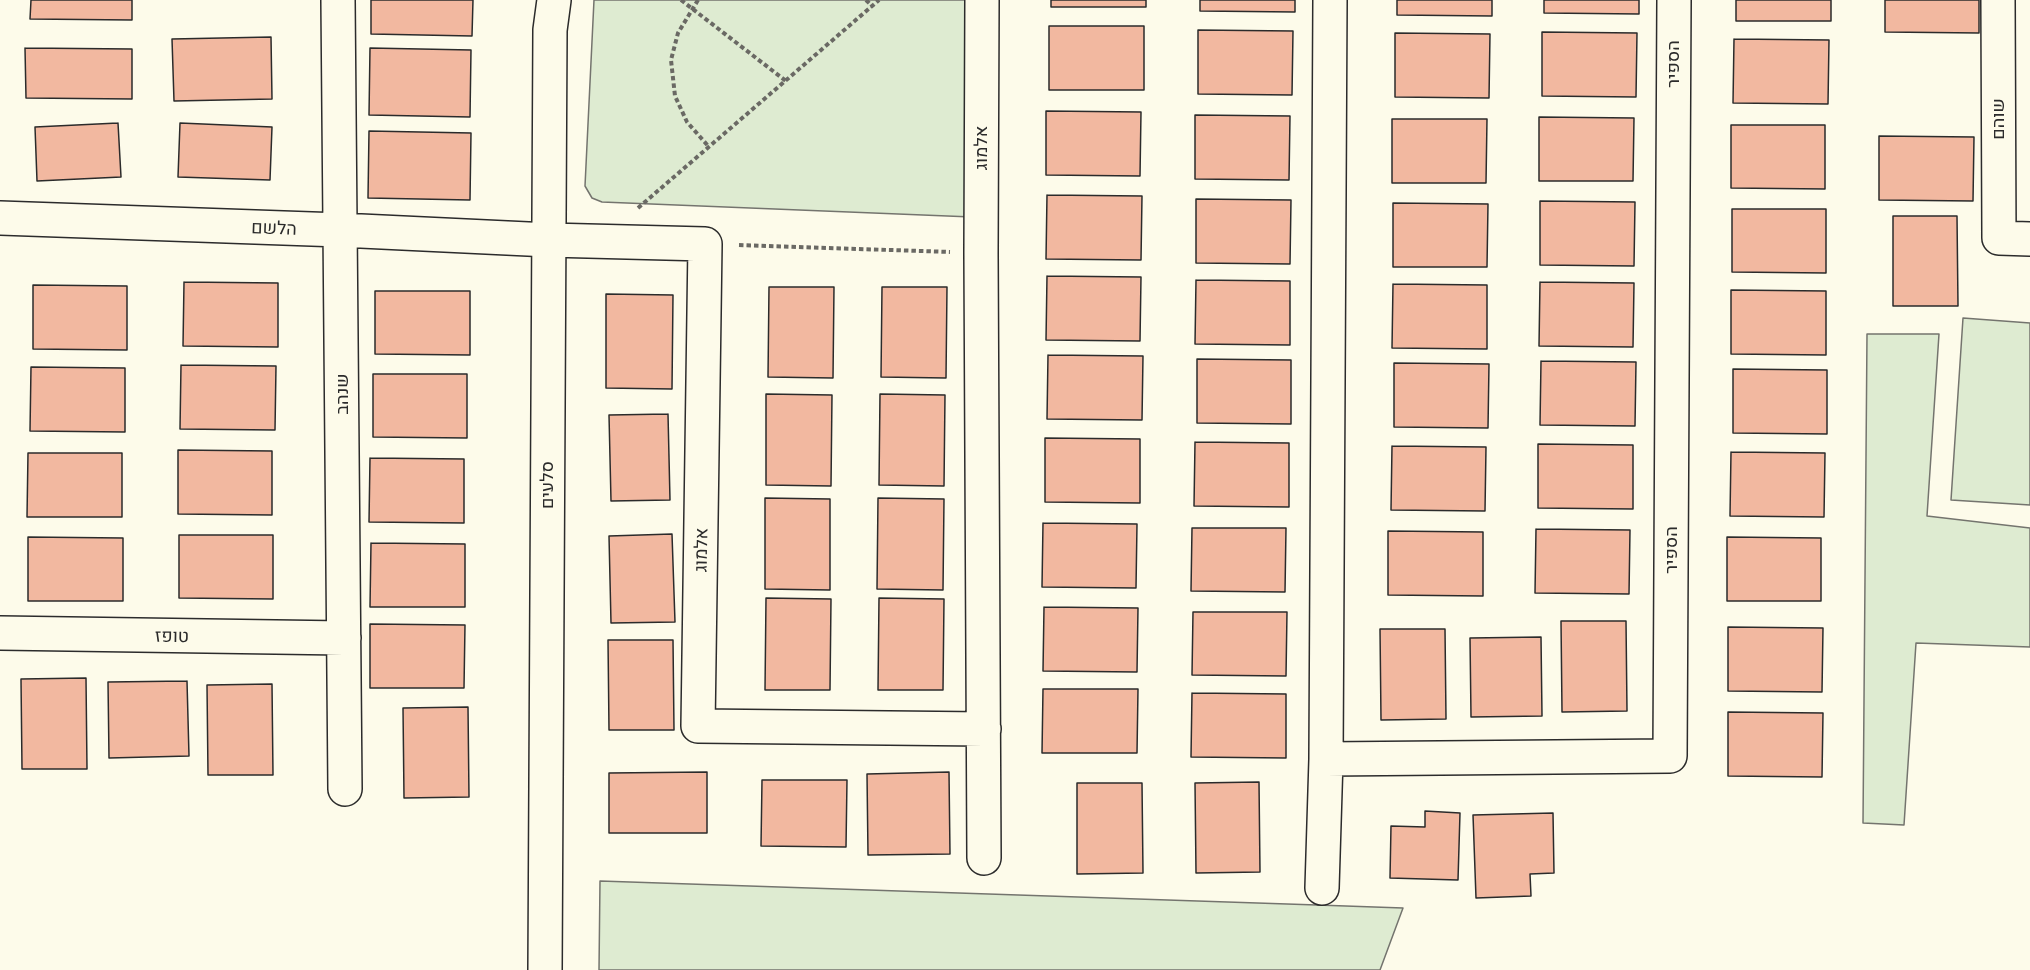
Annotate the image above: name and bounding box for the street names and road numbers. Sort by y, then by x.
street label: הספיר [1662,40,1684,88]
street label: שוהם [1987,98,2009,140]
street label: אלמוג [970,126,992,170]
street label: הלשם [251,216,297,240]
street label: שנהב [331,374,353,414]
street label: סלעים [536,461,558,509]
street label: הספיר [1660,526,1682,574]
street label: אלמוג [690,528,712,572]
street label: טופז [155,625,189,647]

